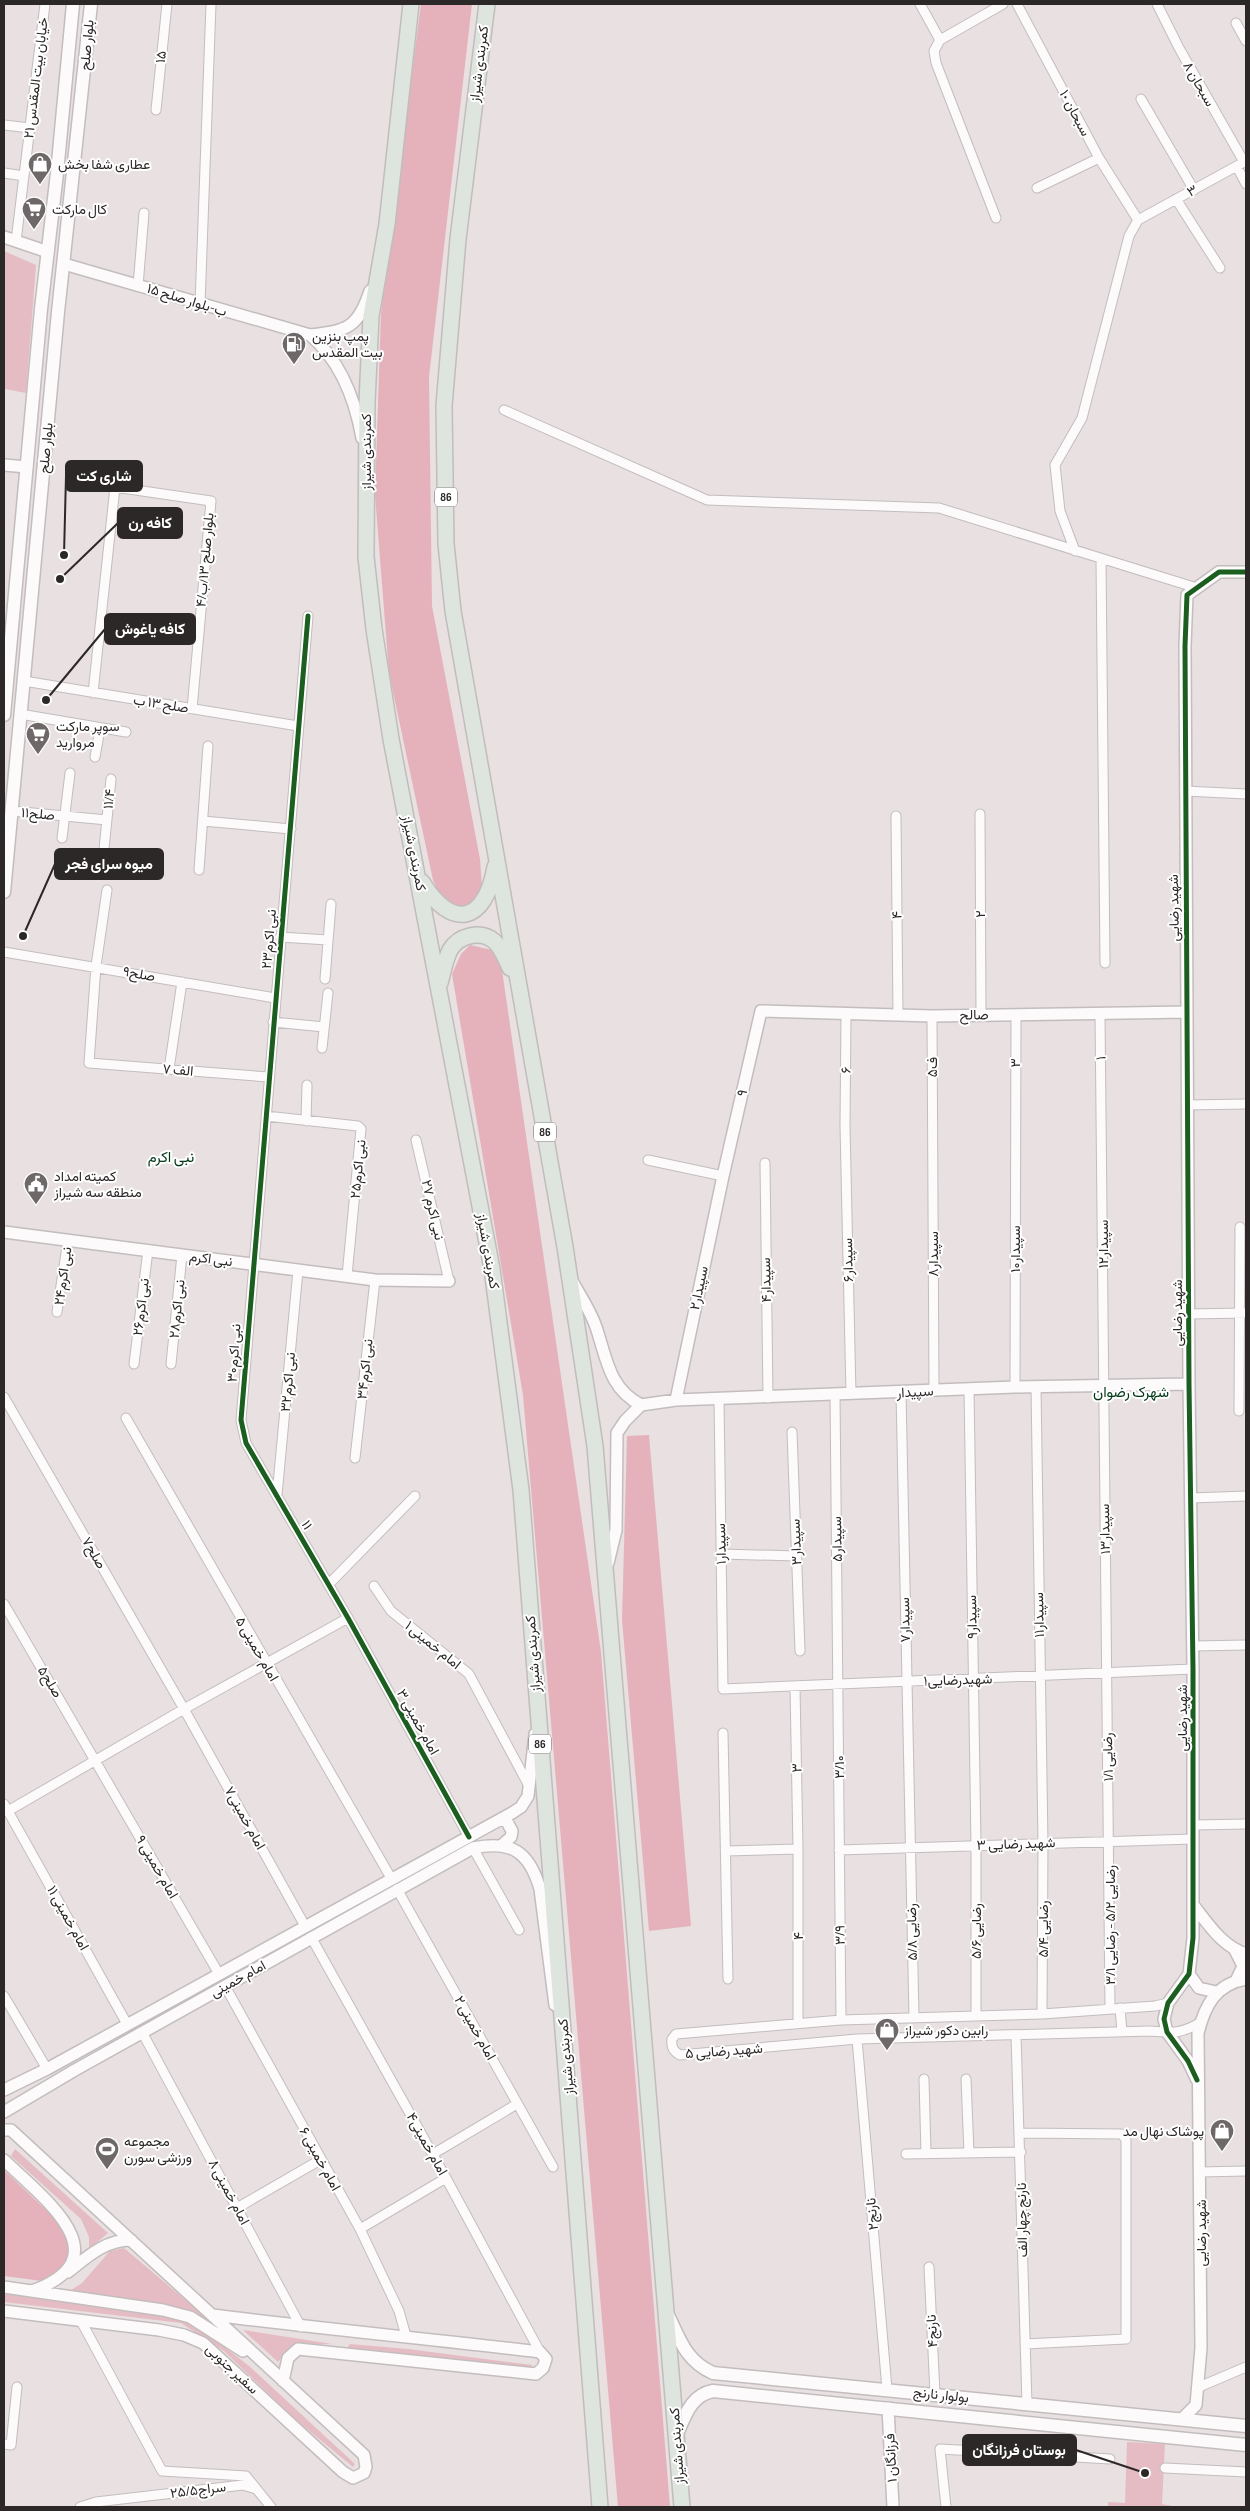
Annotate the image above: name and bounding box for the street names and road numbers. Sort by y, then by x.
street label: خیابان بیت المقدس ۲۱ [20,16,52,140]
street label: بلوار صلح [76,19,100,71]
street label: کمربندی شیراز [466,25,492,104]
street label: ۱۵ [152,50,170,64]
street label: سبحان ٨ [1179,59,1219,109]
street label: سبحان ١٠ [1056,87,1094,139]
street label: ۳ [1184,181,1200,201]
street label: ۱۵ ب-بلوار صلح [144,280,229,322]
street label: کمربندی شیراز [358,414,375,491]
street label: بلوار صلح [35,422,59,474]
road number: 86 [435,488,457,507]
street label: بلوار صلح ۱۳/ب/۴ [192,512,220,608]
street label: صلح ۱۳ ب [132,691,190,719]
street label: ۱۱/۴ [99,788,119,810]
street label: صلح۱۱ [20,804,56,826]
street label: کمربندی شیراز [398,813,430,892]
street label: شهید رضایی [1165,874,1183,942]
street label: نبی اکرم۲۳ [258,908,280,970]
street label: ۲ [972,910,989,918]
street label: ۴ [888,911,906,919]
street label: صلح۹ [121,963,157,987]
street label: صالح [959,1006,989,1026]
street label: ۱ [1092,1056,1110,1060]
street label: ف۵ [924,1057,941,1077]
street label: ۳ [1007,1058,1024,1068]
street label: ۷ الف [162,1060,194,1080]
street label: ۶ [837,1066,855,1074]
street label: ۹ [733,1088,751,1098]
road number: 86 [534,1122,556,1142]
street label: نبی اکرم۲۵ [346,1139,370,1199]
street label: نبی اکرم ۲۷ [418,1178,448,1242]
street label: کمربندی شیراز [473,1211,503,1290]
street label: سپیدار۱۲ [1095,1220,1113,1268]
street label: سپیدار۱۰ [1007,1225,1025,1273]
street label: سپیدار۸ [925,1231,943,1277]
street label: سپیدار۶ [839,1238,858,1282]
street label: نبی اکرم۲۴ [50,1246,76,1306]
street label: نبی اکرم [188,1248,234,1270]
street label: سپیدار۴ [757,1257,776,1303]
street label: سپیدار۲ [686,1264,713,1312]
street label: نبی اکرم۲۶ [129,1277,153,1337]
street label: نبی اکرم۲۸ [165,1279,189,1339]
street label: شهید رضایی [1169,1279,1186,1347]
street label: نبی اکرم۳۰ [223,1323,245,1383]
street label: نبی اکرم۳۴ [353,1338,377,1400]
street label: نبی اکرم۳۲ [277,1351,299,1413]
street label: سپیدار [895,1383,934,1403]
street label: سپیدار۱۳ [1096,1504,1115,1554]
street label: سپیدار۵ [828,1516,847,1562]
street label: ۱۱ [298,1517,316,1533]
street label: سپیدار۳ [787,1518,806,1565]
street label: سپیدار۱ [712,1523,731,1565]
street label: صلح۷ [76,1534,110,1573]
street label: سپیدار۱۱ [1030,1592,1049,1638]
street label: سپیدار۹ [963,1595,982,1639]
street label: سپیدار۷ [896,1597,915,1643]
street label: امام خمینی ۵ [232,1614,282,1684]
street label: کمربندی شیراز [522,1615,544,1694]
street label: امام خمینی ۱ [401,1617,465,1673]
street label: صلح۵ [32,1663,66,1702]
street label: شهیدرضایی۱ [923,1670,993,1690]
street label: شهید رضایی [1174,1684,1191,1752]
street label: امام خمینی ۳ [393,1686,443,1758]
street label: رضایی ۱/۱ [1099,1732,1117,1782]
road number: 86 [529,1735,551,1754]
street label: ۳/۱۰ [831,1755,848,1779]
street label: ۳ [788,1763,806,1773]
street label: امام خمینی۷ [221,1783,269,1853]
street label: امام خمینی ۹ [132,1832,182,1902]
street label: شهید رضایی ۳ [976,1834,1056,1854]
street label: رضایی ۵/۲ - رضایی ۳/۱ [1102,1865,1119,1985]
street label: امام خمینی ۱۱ [43,1883,93,1953]
street label: رضایی ۵/۴ [1035,1900,1052,1958]
street label: رضایی ۵/۸ [903,1903,921,1961]
street label: رضایی ۵/۶ [968,1903,985,1959]
street label: ۳/۹ [831,1925,849,1945]
street label: ۴ [790,1932,807,1940]
street label: امام خمینی [207,1957,269,2001]
street label: امام خمینی ۲ [450,1993,500,2063]
street label: کمربندی شیراز [554,2018,578,2097]
street label: شهید رضایی ۵ [685,2040,763,2062]
street label: امام خمینی۴ [403,2110,451,2178]
street label: امام خمینی ۶ [296,2124,344,2194]
street label: امام خمینی ۸ [205,2156,253,2228]
street label: نارنج چهار الف [1013,2182,1033,2257]
street label: نارنج۲ [862,2197,884,2231]
street label: شهید رضایی [1193,2199,1210,2267]
street label: نارنج۴ [923,2314,943,2348]
street label: سفیر جنوبی [202,2340,262,2398]
street label: بولوار نارنج [912,2384,970,2408]
street label: کمربندی شیراز [666,2407,688,2486]
street label: فرزانگان ۱ [881,2433,901,2483]
street label: سراج۲۵/۵ [169,2478,227,2504]

